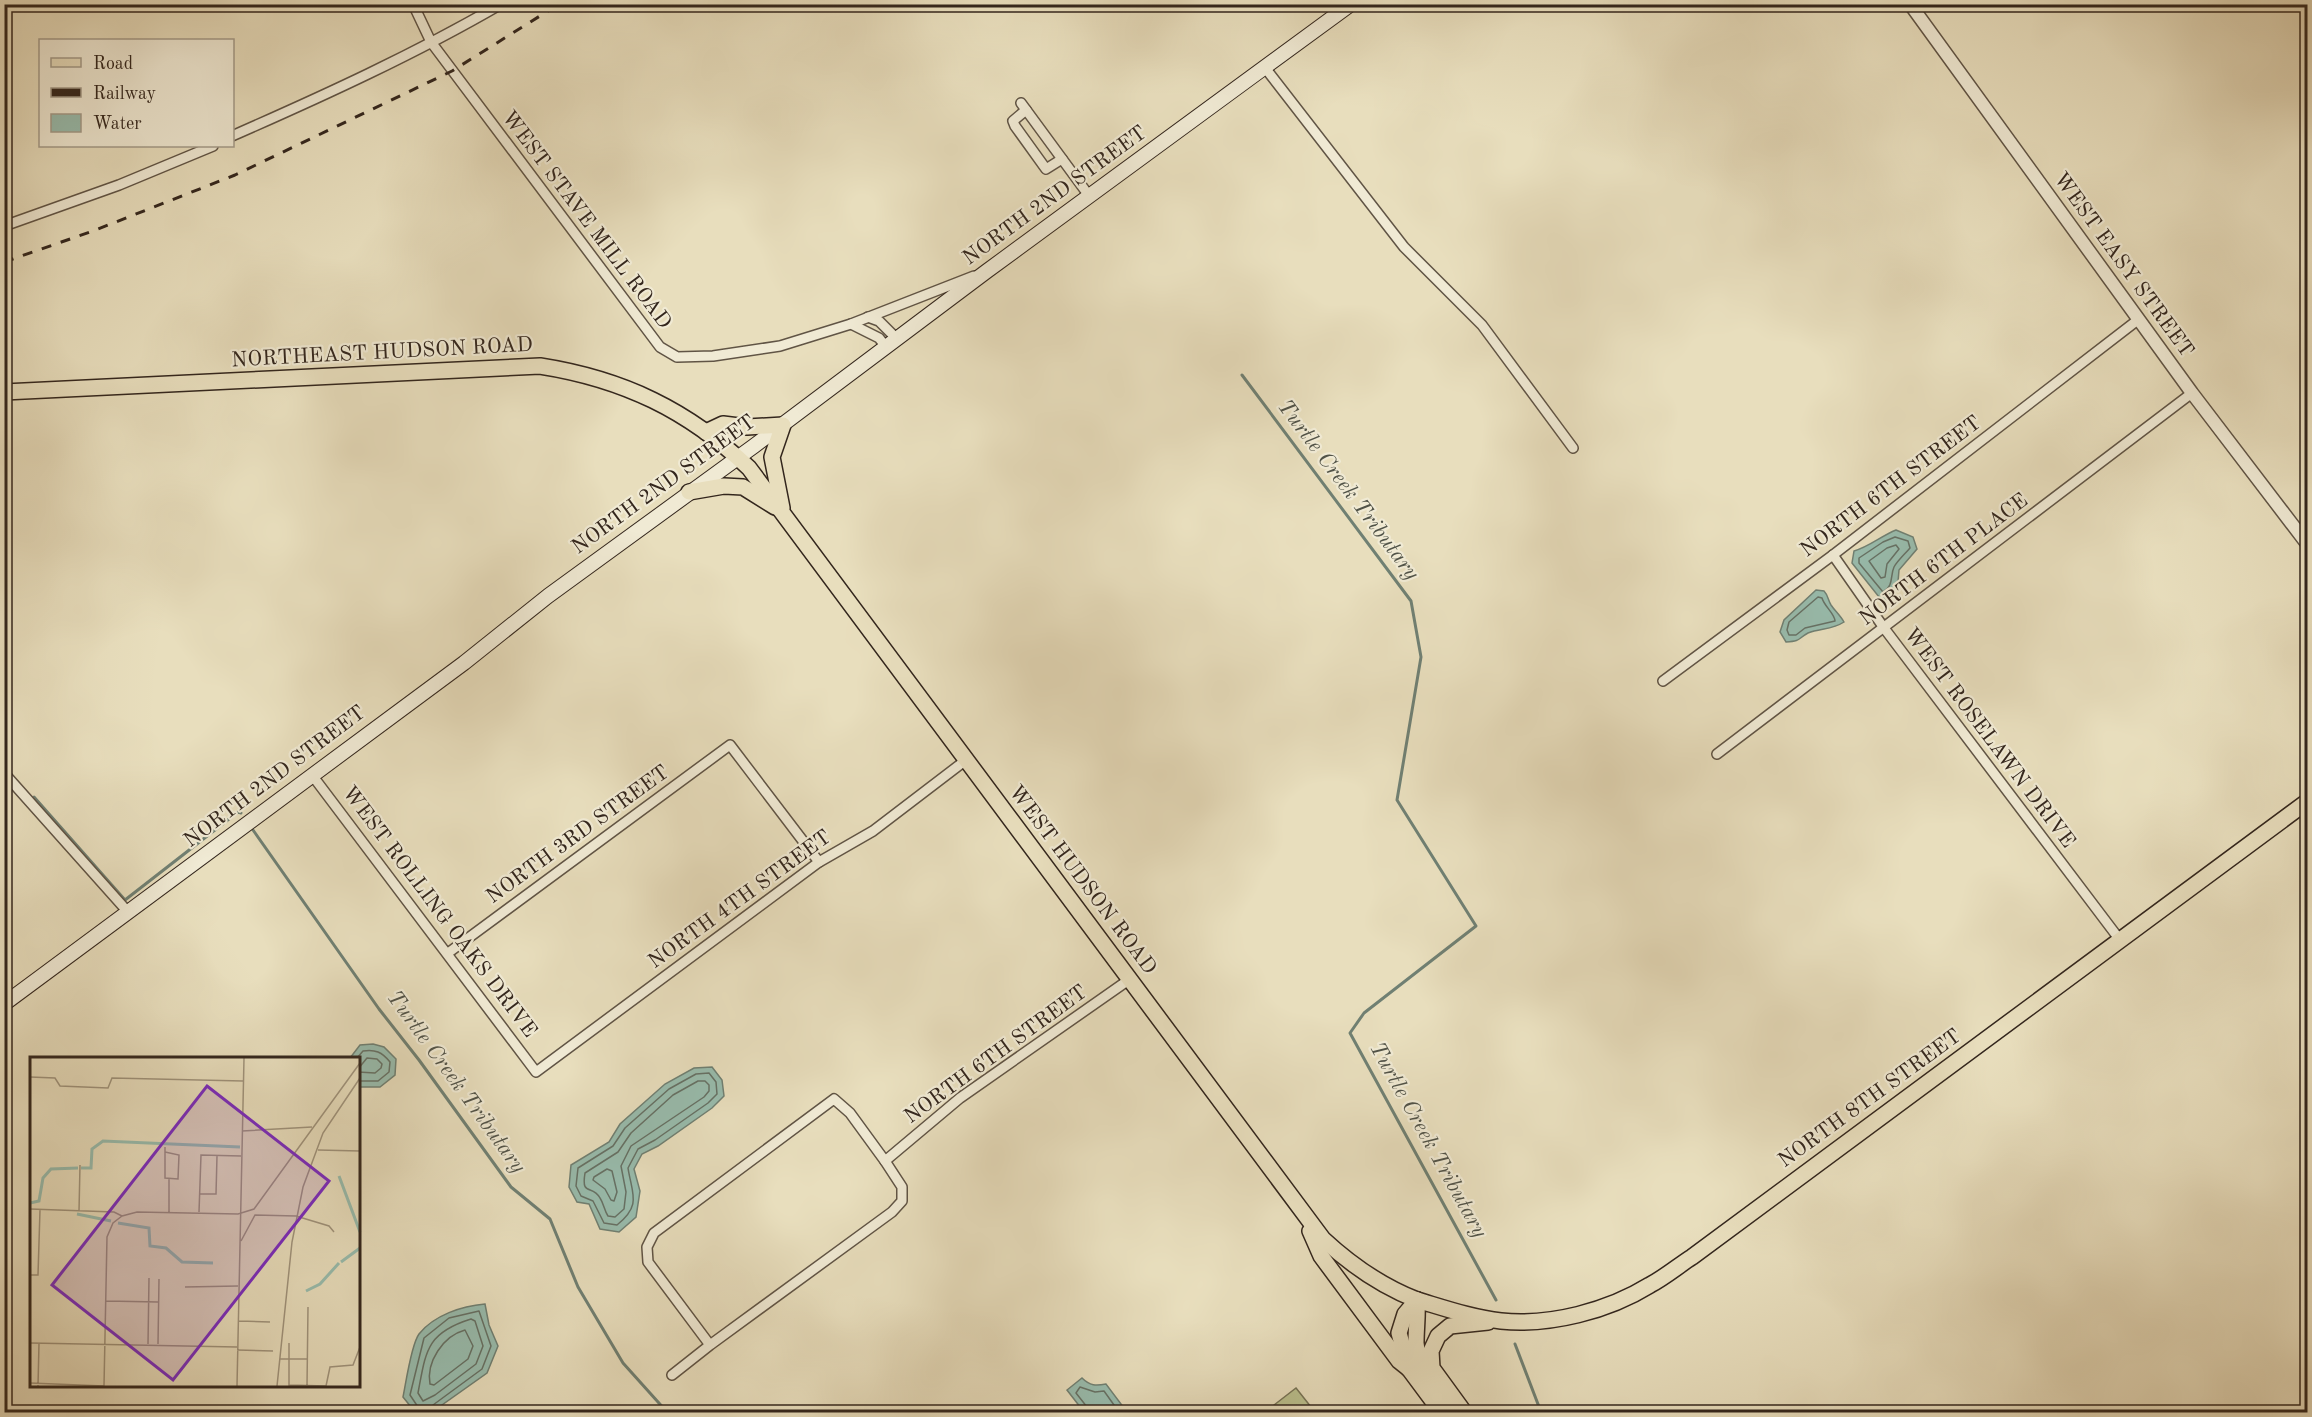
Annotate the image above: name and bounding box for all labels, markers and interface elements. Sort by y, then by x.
legend [39,39,234,147]
text: Road [93,55,133,73]
text: Railway [93,85,156,103]
street label: WEST STAVE MILL ROAD [497,107,675,333]
text: Water [93,115,142,133]
street label: NORTH 2ND STREET [959,123,1151,269]
street label: WEST EASY STREET [2049,169,2197,361]
street label: NORTHEAST HUDSON ROAD [231,335,533,371]
water label: Turtle Creek Tributary [1273,396,1423,585]
street label: NORTH 2ND STREET [568,412,760,558]
street label: NORTH 6TH STREET [1797,412,1985,562]
street label: NORTH 6TH PLACE [1856,490,2032,630]
street label: WEST ROSELAWN DRIVE [1899,624,2079,852]
street label: NORTH 2ND STREET [180,702,370,852]
street label: NORTH 3RD STREET [483,762,673,908]
street label: WEST ROLLING OAKS DRIVE [338,782,540,1042]
street label: WEST HUDSON ROAD [1004,782,1160,978]
street label: NORTH 4TH STREET [645,827,835,973]
street label: NORTH 6TH STREET [901,982,1091,1128]
water label: Turtle Creek Tributary [383,987,530,1178]
street label: NORTH 8TH STREET [1775,1026,1965,1172]
water label: Turtle Creek Tributary [1365,1039,1491,1242]
inset map [30,1057,360,1387]

